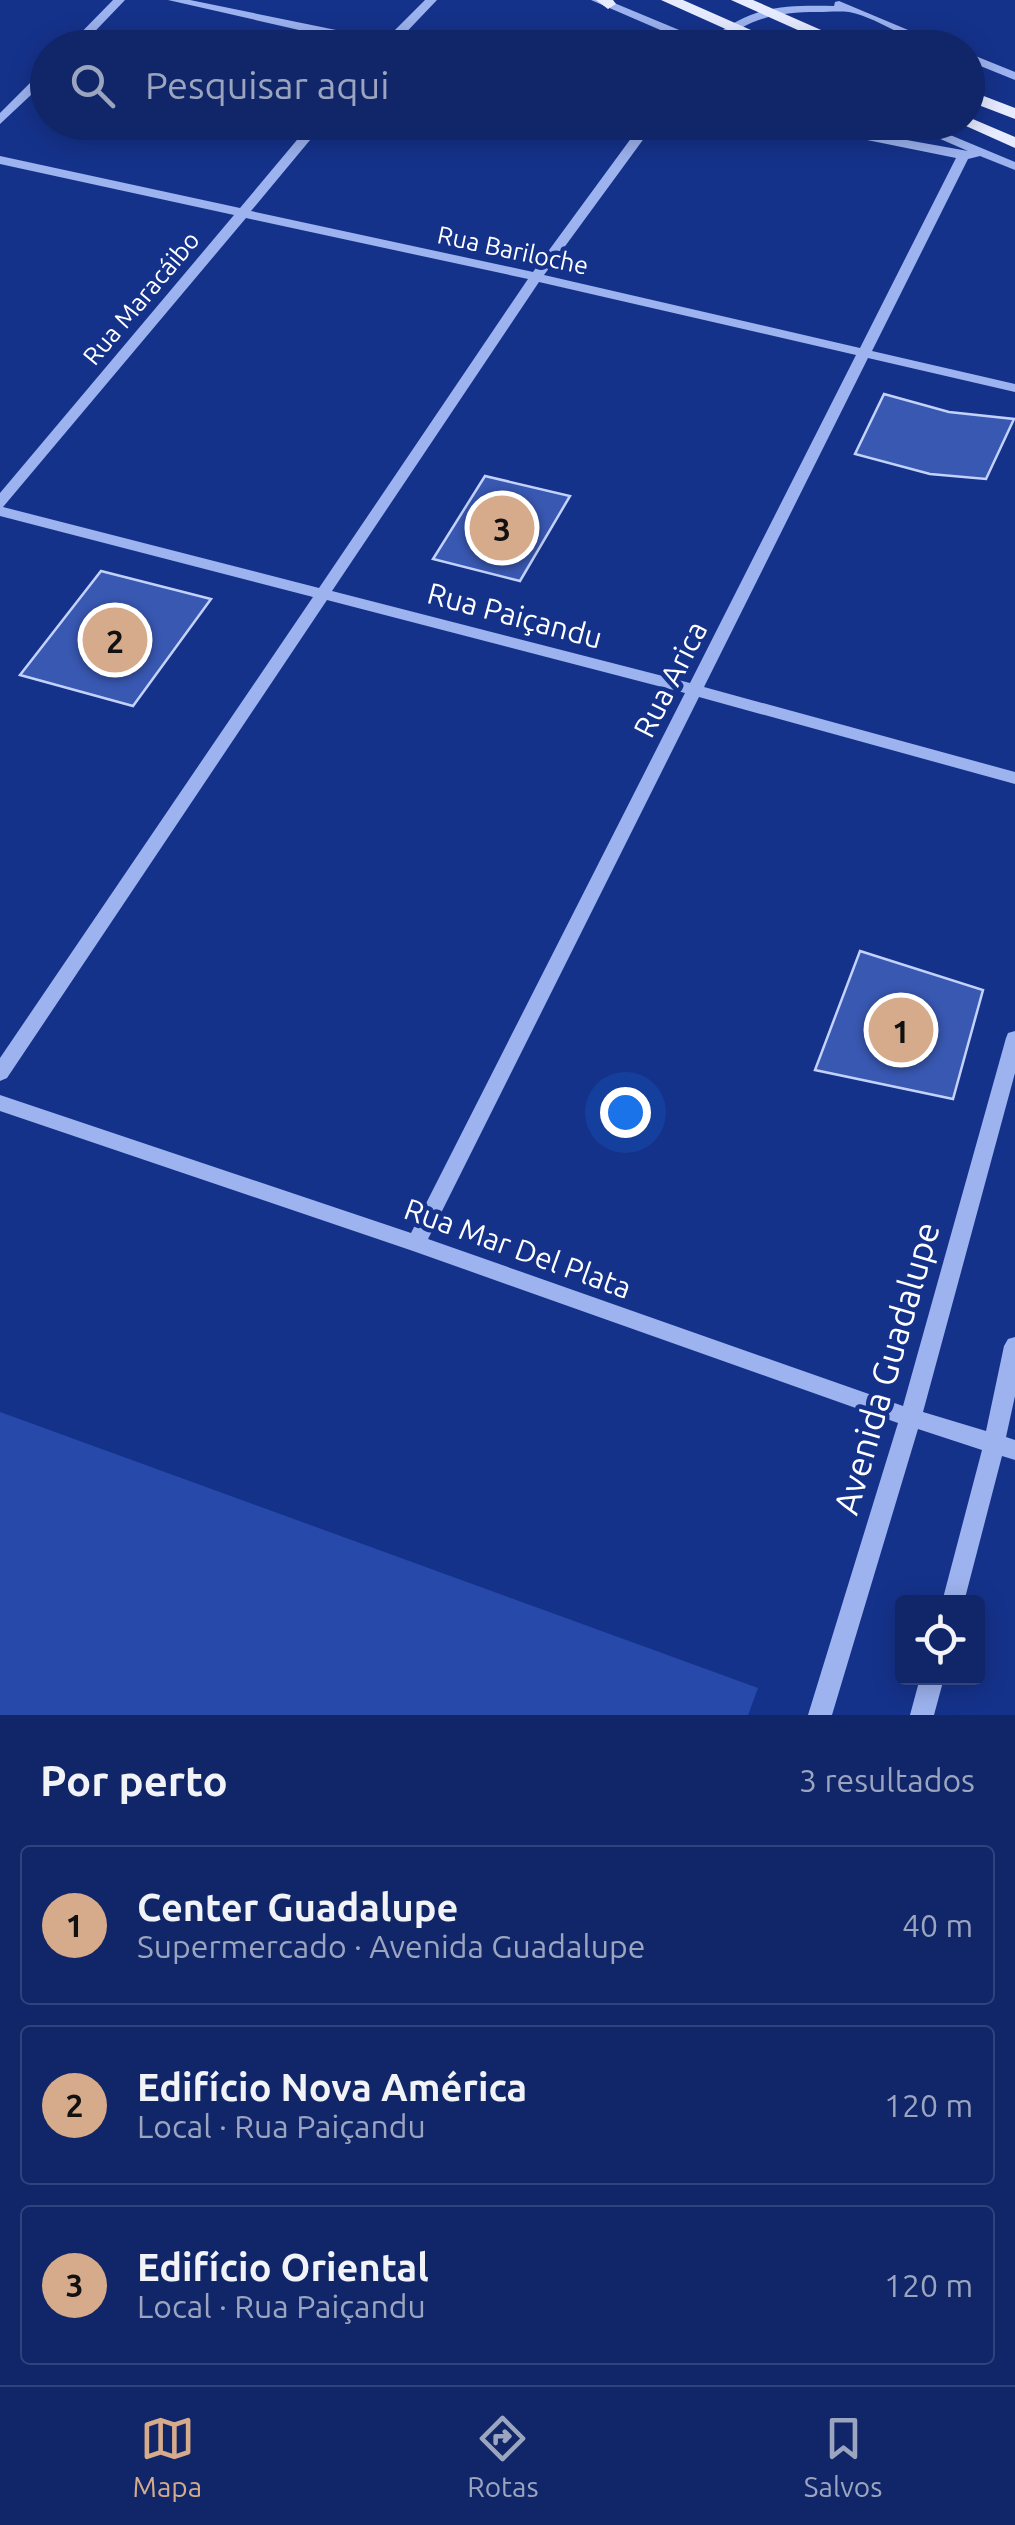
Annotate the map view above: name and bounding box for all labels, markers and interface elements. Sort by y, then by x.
search box [30,30,985,140]
icon: search [65,58,120,113]
text: Pesquisar aqui [145,64,389,106]
street label: Rua Bariloche [435,220,591,280]
street label: Rua Maracáibo [77,226,205,370]
pin: 3 [470,490,534,566]
street label: Rua Paiçandu [424,575,606,655]
pin: 2 [82,602,148,678]
street label: Rua Arica [626,615,714,743]
pin: 1 [868,992,934,1068]
your location [600,1087,651,1138]
street label: Rua Mar Del Plata [400,1191,636,1305]
street label: Avenida Guadalupe [825,1217,947,1519]
map controls [895,1595,985,1685]
button: locate [895,1595,985,1685]
text: Por perto [40,1757,228,1804]
text: 3 resultados [799,1762,975,1798]
text: Center Guadalupe [137,1886,458,1928]
text: 1 [65,1907,84,1943]
text: 40 m [902,1907,973,1943]
text: Supermercado · Avenida Guadalupe [137,1928,645,1964]
text: Edifício Nova América [137,2066,527,2108]
text: 2 [65,2087,84,2123]
text: 120 m [884,2087,973,2123]
text: Local · Rua Paiçandu [137,2108,426,2144]
text: Edifício Oriental [137,2246,429,2288]
text: 3 [65,2267,84,2303]
text: 120 m [884,2267,973,2303]
text: Local · Rua Paiçandu [137,2288,426,2324]
tab: Mapa [133,2411,202,2502]
tab: Rotas [467,2411,539,2502]
tab: Salvos [804,2411,882,2502]

